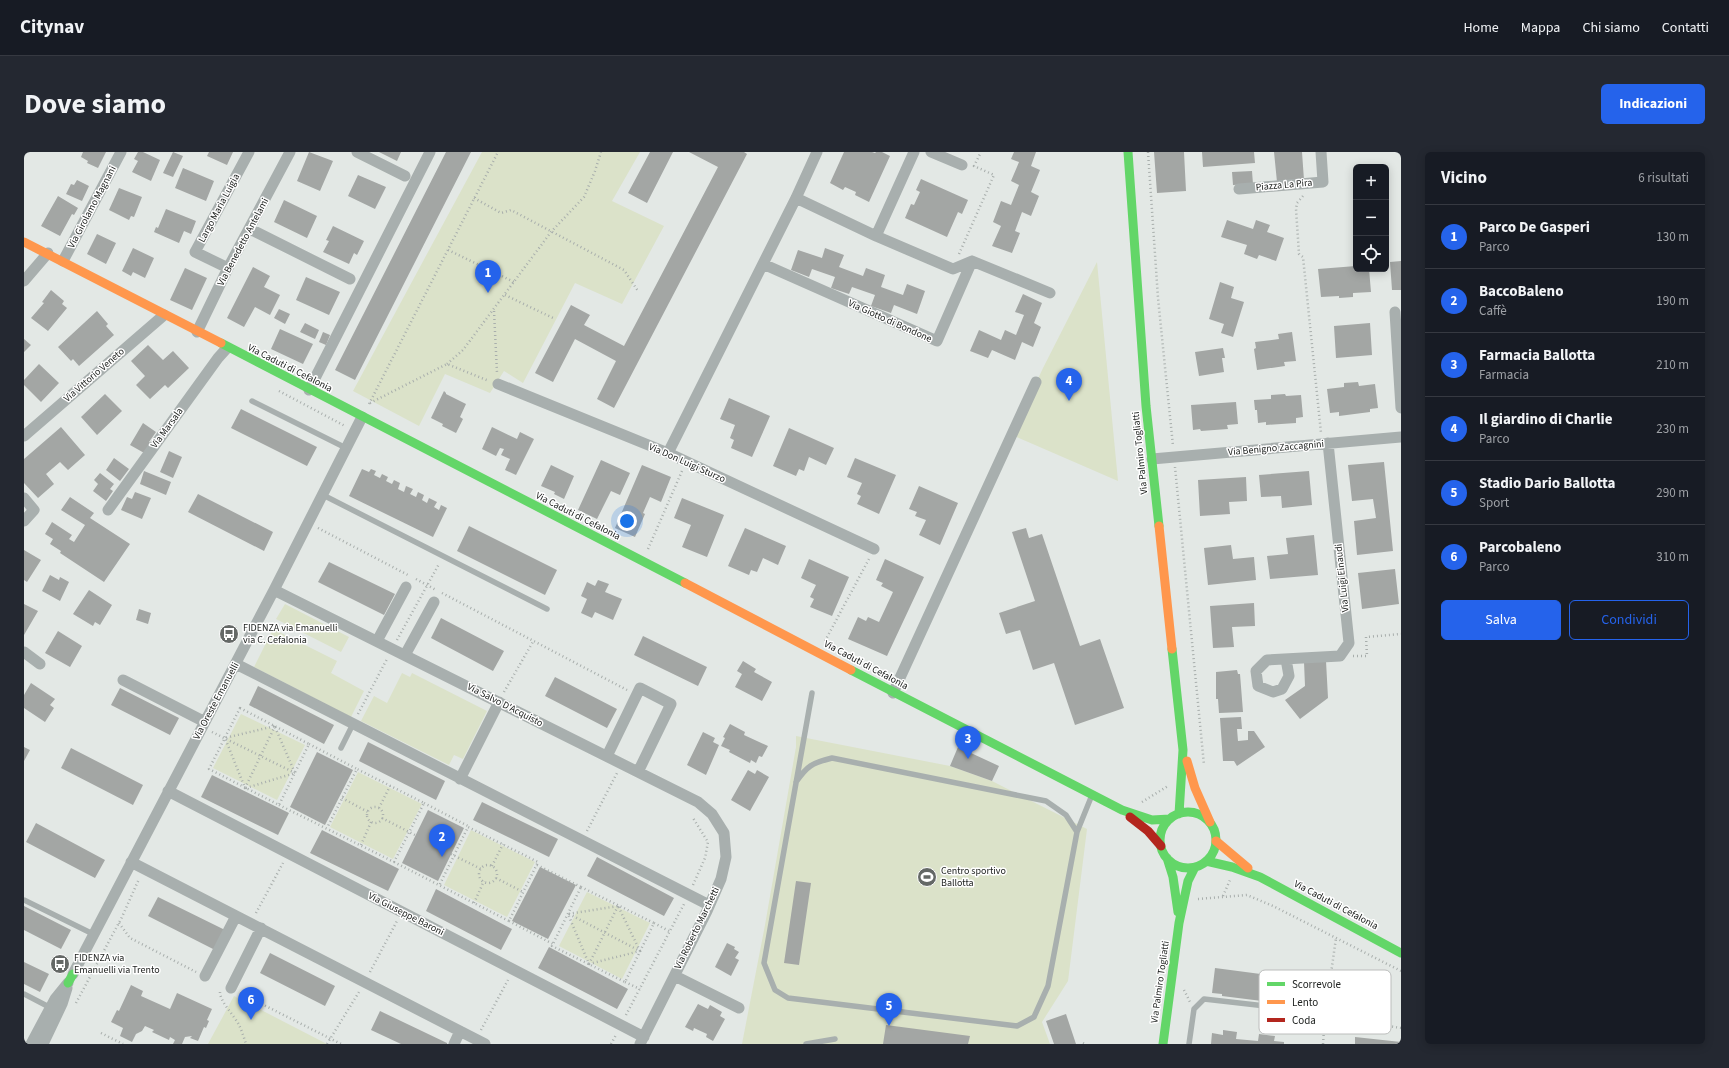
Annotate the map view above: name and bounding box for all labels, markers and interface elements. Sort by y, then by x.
text: Citynav [20,14,84,41]
text: Home [1463,18,1499,38]
text: Mappa [1521,18,1560,38]
text: Chi siamo [1582,18,1640,38]
text: Contatti [1662,18,1709,38]
text: Dove siamo [24,84,166,124]
button: Indicazioni [1601,84,1705,124]
street label: Via Girolamo Magnani [64,163,120,251]
map controls [1353,164,1389,272]
button: + [1353,164,1389,200]
text: Vicino [1441,166,1487,190]
text: 6 risultati [1638,169,1689,187]
street label: Largo Maria Luigia [195,171,243,245]
street label: Piazza La Pira [1255,176,1313,194]
street label: Via Benedetto Antelami [214,196,272,288]
button: − [1353,200,1389,236]
text: Parco De Gasperi [1479,217,1590,238]
text: 1 [1451,228,1457,246]
text: 130 m [1656,228,1689,246]
button: locate [1353,236,1389,272]
text: Parco [1479,238,1509,256]
pin: 1 [475,260,501,293]
text: BaccoBaleno [1479,281,1563,302]
text: 2 [1451,292,1457,310]
text: 190 m [1656,292,1689,310]
street label: Via Giotto di Bondone [846,296,934,346]
text: Caffè [1479,302,1507,320]
street label: Via Caduti di Cefalonia [245,341,335,395]
street label: Via Vittorio Veneto [61,345,127,405]
text: Farmacia Ballotta [1479,345,1595,366]
text: 3 [1451,356,1457,374]
text: 210 m [1656,356,1689,374]
text: Farmacia [1479,366,1529,384]
pin: 4 [1056,368,1082,401]
street label: Via Marsala [147,405,187,451]
text: Il giardino di Charlie [1479,409,1612,430]
street label: Via Palmiro Togliatti [1129,411,1151,495]
text: 4 [1451,420,1457,438]
text: 230 m [1656,420,1689,438]
text: Parco [1479,430,1509,448]
street label: Via Benigno Zaccagnini [1227,437,1325,459]
street label: Via Don Luigi Sturzo [646,440,728,486]
text: Stadio Dario Ballotta [1479,473,1615,494]
text: 5 [1451,484,1457,502]
text: 290 m [1656,484,1689,502]
street label: Via Caduti di Cefalonia [533,489,623,543]
text: Sport [1479,494,1509,512]
your location [617,511,637,531]
text: Parcobaleno [1479,537,1561,558]
street label: Via Luigi Einaudi [1331,543,1353,613]
text: 6 [1451,548,1457,566]
text: 310 m [1656,548,1689,566]
text: Parco [1479,558,1509,576]
button: Salva [1441,600,1561,640]
button: Condividi [1569,600,1689,640]
place label: FIDENZA via Emanuelli via C. Cefalonia [243,621,337,647]
bus stop icon: FIDENZA via Emanuelli via C. Cefalonia [218,623,240,645]
street label: Via Caduti di Cefalonia [821,637,911,693]
street label: Via Oreste Emanuelli [190,660,242,742]
street label: Via Salvo D'Acquisto [465,680,545,730]
pin: 3 [955,726,981,759]
pin: 2 [429,824,455,857]
place label: Centro sportivo Ballotta [941,864,1006,890]
sports icon: Centro sportivo Ballotta [916,866,938,888]
street label: Via Caduti di Cefalonia [1291,877,1381,933]
street label: Via Roberto Marchetti [671,885,723,971]
street label: Via Giuseppe Baroni [366,889,446,939]
street label: Via Palmiro Togliatti [1147,940,1173,1024]
place label: FIDENZA via Emanuelli via Trento [74,951,160,977]
bus stop icon: FIDENZA via Emanuelli via Trento [49,953,71,975]
legend [1259,970,1391,1034]
text: Scorrevole [1292,977,1342,992]
pin: 6 [238,987,264,1020]
pin: 5 [876,993,902,1026]
text: Lento [1292,995,1318,1010]
text: Coda [1292,1013,1316,1028]

